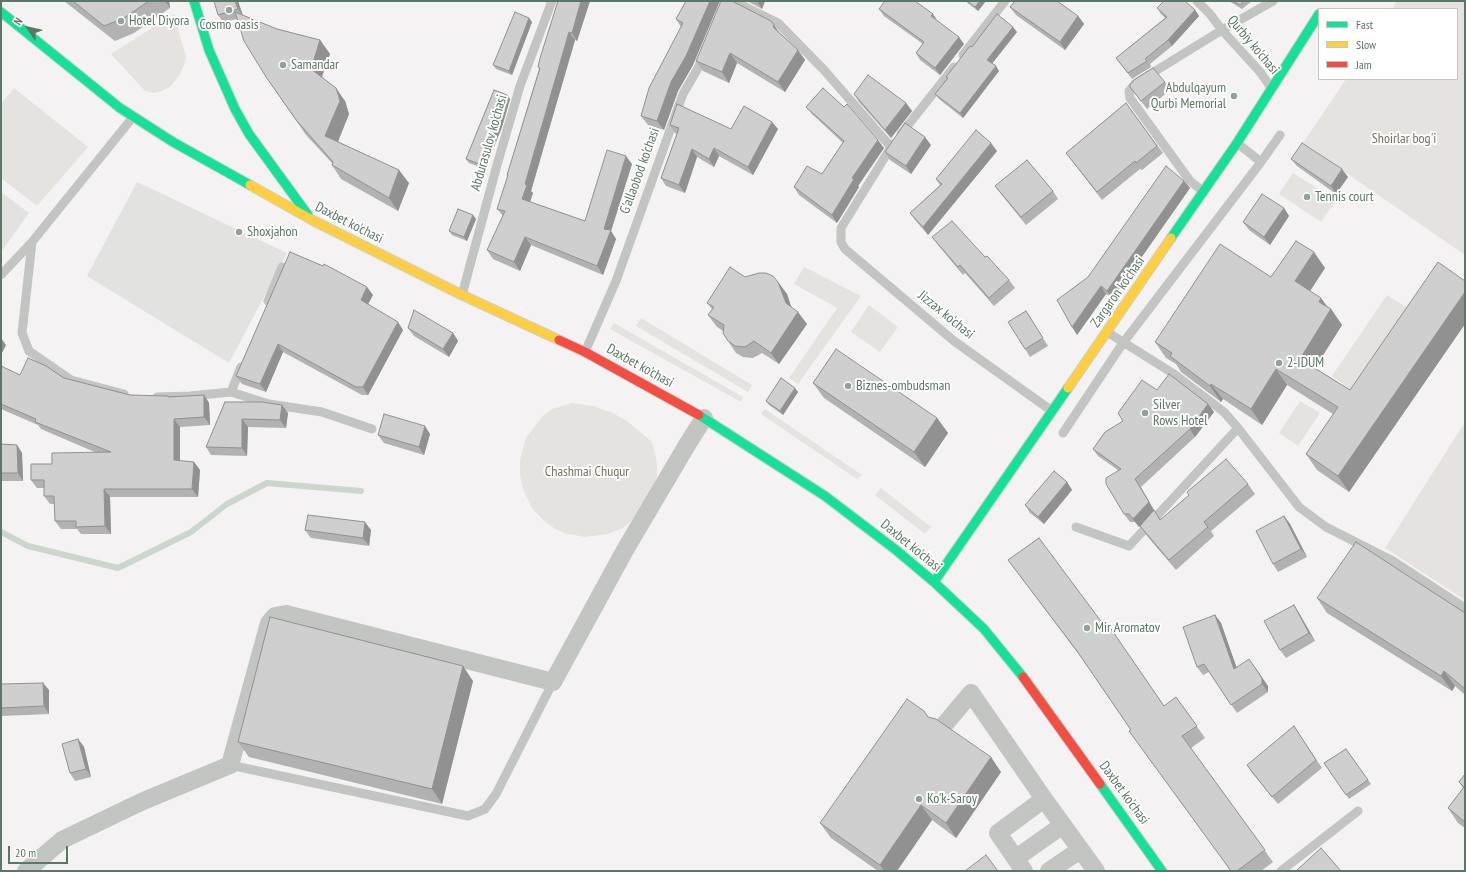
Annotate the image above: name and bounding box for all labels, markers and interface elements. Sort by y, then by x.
marker: Cosmo oasis [224,5,234,15]
north arrow [8,8,48,48]
legend [1318,8,1458,80]
street label: Qurbiy ko'chasi [1224,12,1282,78]
place label: Hotel Diyora [129,13,189,29]
text: N [11,15,26,28]
marker: Hotel Diyora [116,16,126,26]
place label: Cosmo oasis [199,17,259,33]
text: Fast [1356,17,1373,32]
text: Slow [1356,37,1376,52]
place label: Samandar [291,57,339,73]
text: Jam [1356,57,1372,72]
marker: Samandar [278,60,288,70]
place label: Abdulqayum Qurbi Memorial [1151,80,1226,112]
marker: Abdulqayum Qurbi Memorial [1229,91,1239,101]
street label: Abdurasulov ko'chasi [467,93,511,193]
street label: G'allaobod ko'chasi [617,126,663,216]
park label: Shoirlar bog'i [1372,131,1436,147]
place label: Tennis court [1315,189,1374,205]
marker: Tennis court [1302,192,1312,202]
street label: Daxbet ko'chasi [312,199,386,247]
place label: Shoxjahon [247,224,298,240]
marker: Shoxjahon [234,227,244,237]
street label: Zargaron ko'chasi [1087,253,1149,331]
street label: Jizzax ko'chasi [915,287,977,343]
street label: Daxbet ko'chasi [604,341,676,391]
place label: 2-IDUM [1287,355,1324,371]
marker: 2-IDUM [1274,358,1284,368]
place label: Biznes-ombudsman [856,378,950,394]
marker: Biznes-ombudsman [843,381,853,391]
place label: Silver Rows Hotel [1153,397,1207,430]
marker: Silver Rows Hotel [1140,408,1150,418]
park label: Chashmai Chuqur [545,464,629,480]
street label: Daxbet ko'chasi [877,516,945,576]
place label: Mir Aromatov [1095,620,1160,636]
marker: Mir Aromatov [1082,623,1092,633]
street label: Daxbet ko'chasi [1095,758,1153,828]
place label: Ko'k-Saroy [927,791,977,807]
marker: Ko'k-Saroy [914,794,924,804]
scale bar [10,838,70,864]
text: 20 m [15,845,36,860]

